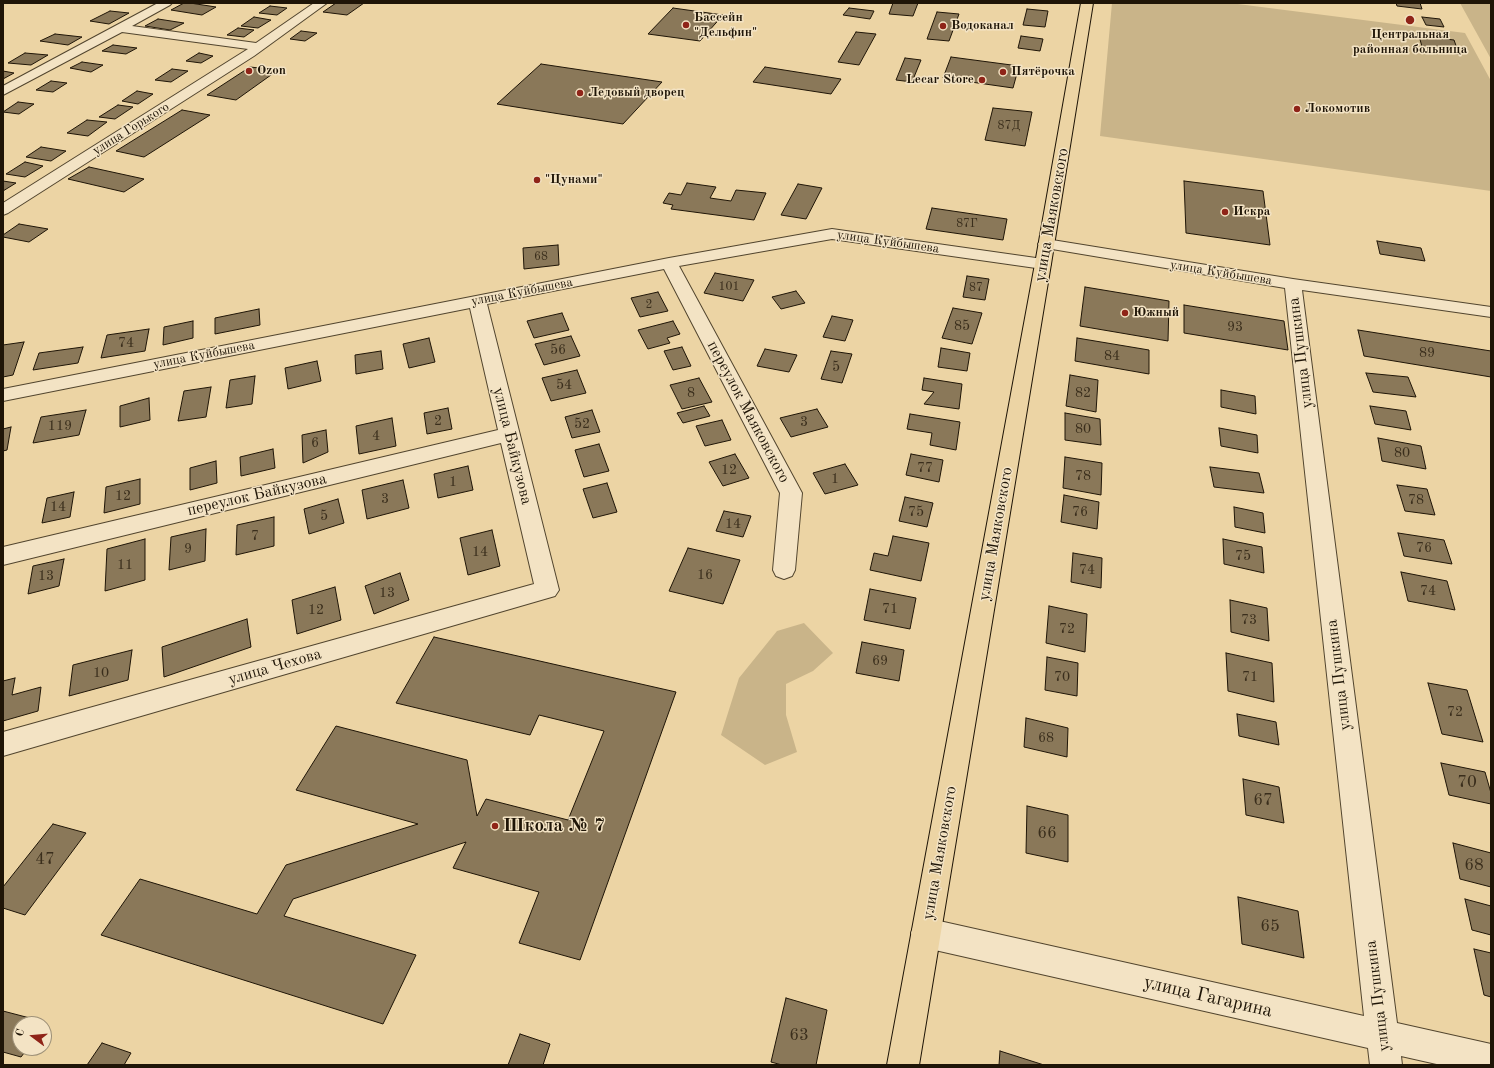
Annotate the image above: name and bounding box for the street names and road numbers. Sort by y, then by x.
street label: улица Горького [90,99,172,159]
street label: улица Маяковского [1031,147,1073,283]
street label: улица Куйбышева [836,227,940,257]
street label: улица Куйбышева [1169,257,1273,289]
street label: улица Куйбышева [470,275,574,309]
street label: улица Пушкина [1285,296,1317,410]
street label: улица Куйбышева [152,338,256,372]
street label: переулок Маяковского [702,338,794,486]
street label: улица Байкузова [488,385,536,507]
street label: улица Маяковского [975,466,1017,602]
street label: переулок Байкузова [185,470,329,520]
street label: улица Пушкина [1323,618,1355,732]
street label: улица Чехова [226,645,324,689]
street label: улица Маяковского [919,785,961,921]
street label: улица Пушкина [1362,939,1394,1053]
street label: улица Гагарина [1141,971,1275,1023]

